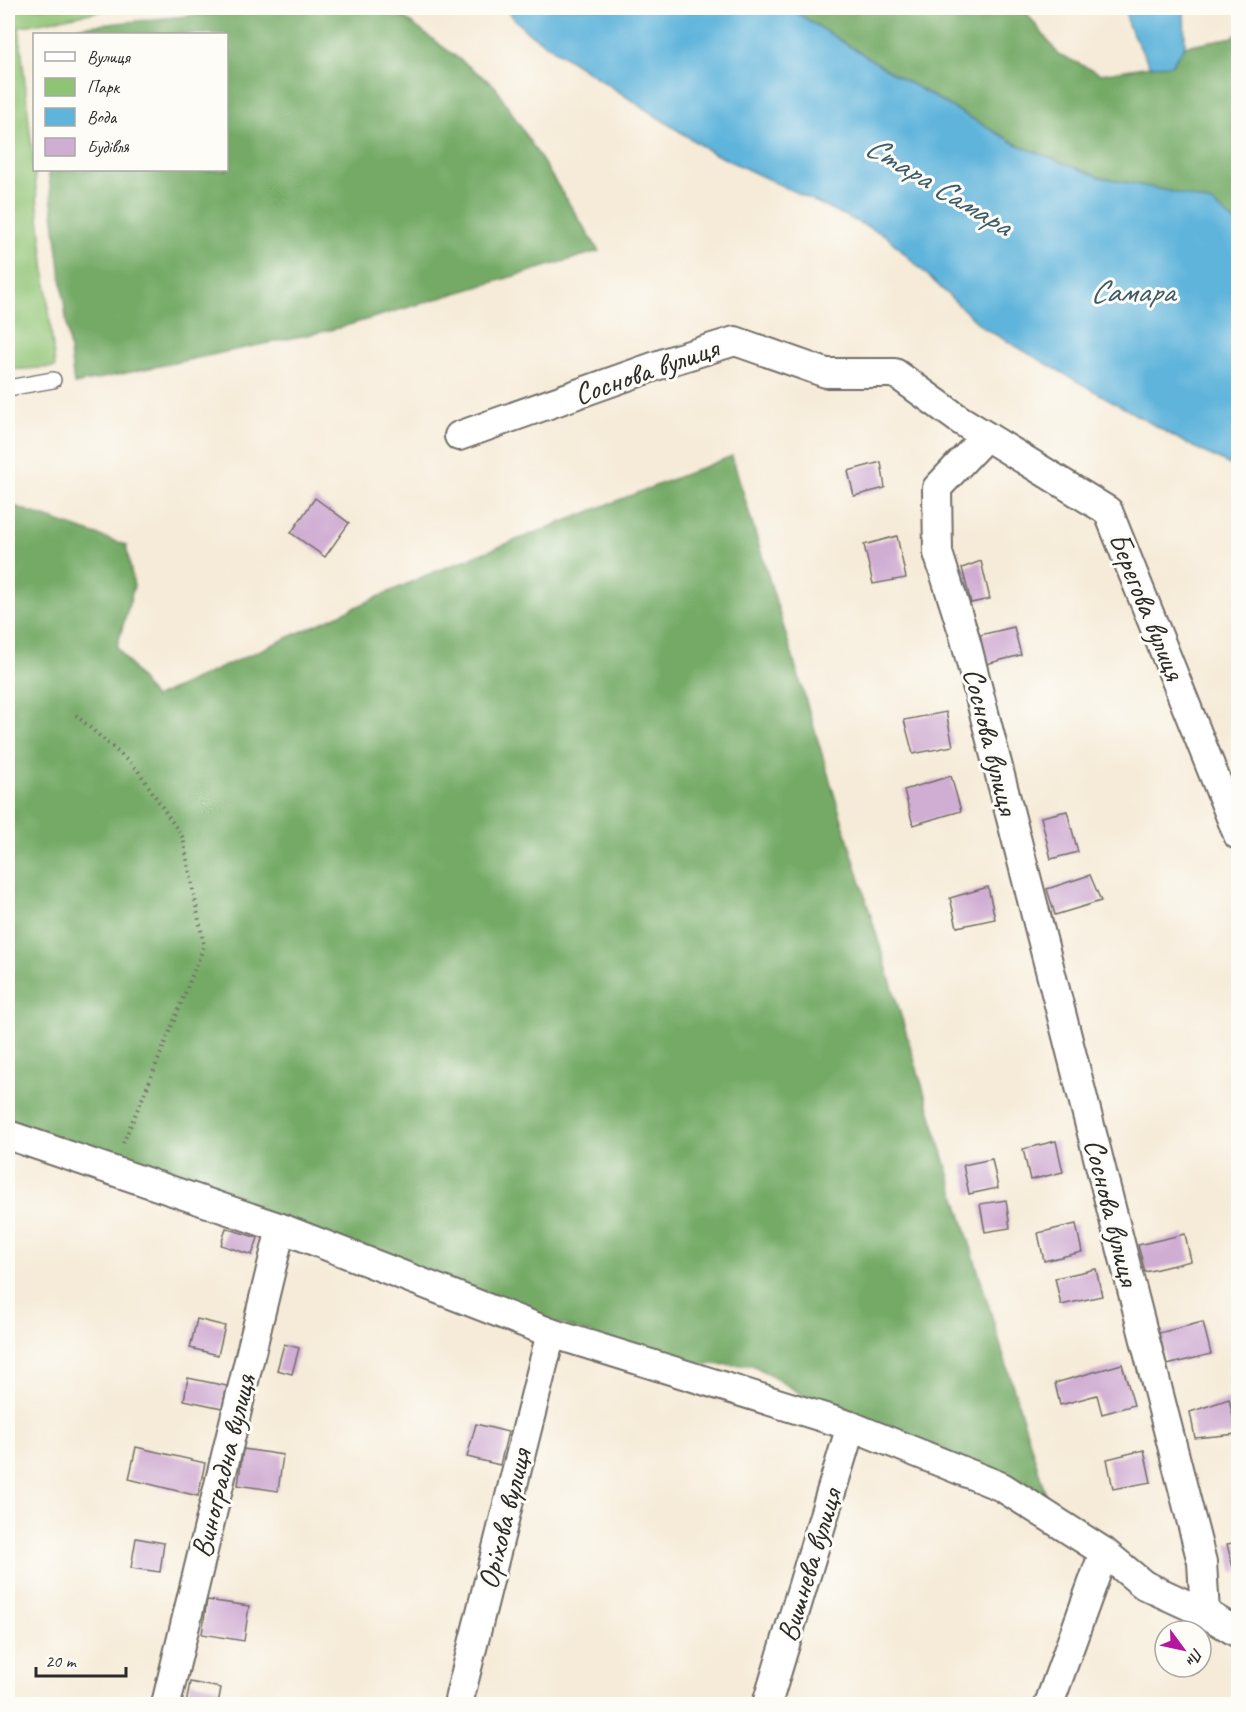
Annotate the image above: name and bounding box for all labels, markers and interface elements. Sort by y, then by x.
legend [33,33,228,171]
text: Вулиця [87,46,131,68]
text: Парк [87,76,121,98]
text: Вода [87,106,118,128]
water label: Стара Самара [858,126,1022,247]
text: Будівля [87,136,130,158]
water label: Самара [1090,271,1178,312]
street label: Соснова вулиця [569,328,726,413]
street label: Берегова вулиця [1100,526,1194,687]
street label: Соснова вулиця [954,664,1028,821]
street label: Соснова вулиця [1075,1135,1149,1292]
street label: Виноградна вулиця [182,1369,264,1562]
street label: Оріхова вулиця [468,1443,540,1593]
street label: Вишнева вулиця [768,1481,851,1646]
north arrow [1153,1619,1213,1679]
scale bar [36,1640,126,1678]
text: Пн [1181,1644,1208,1670]
text: 20 m [45,1650,78,1672]

